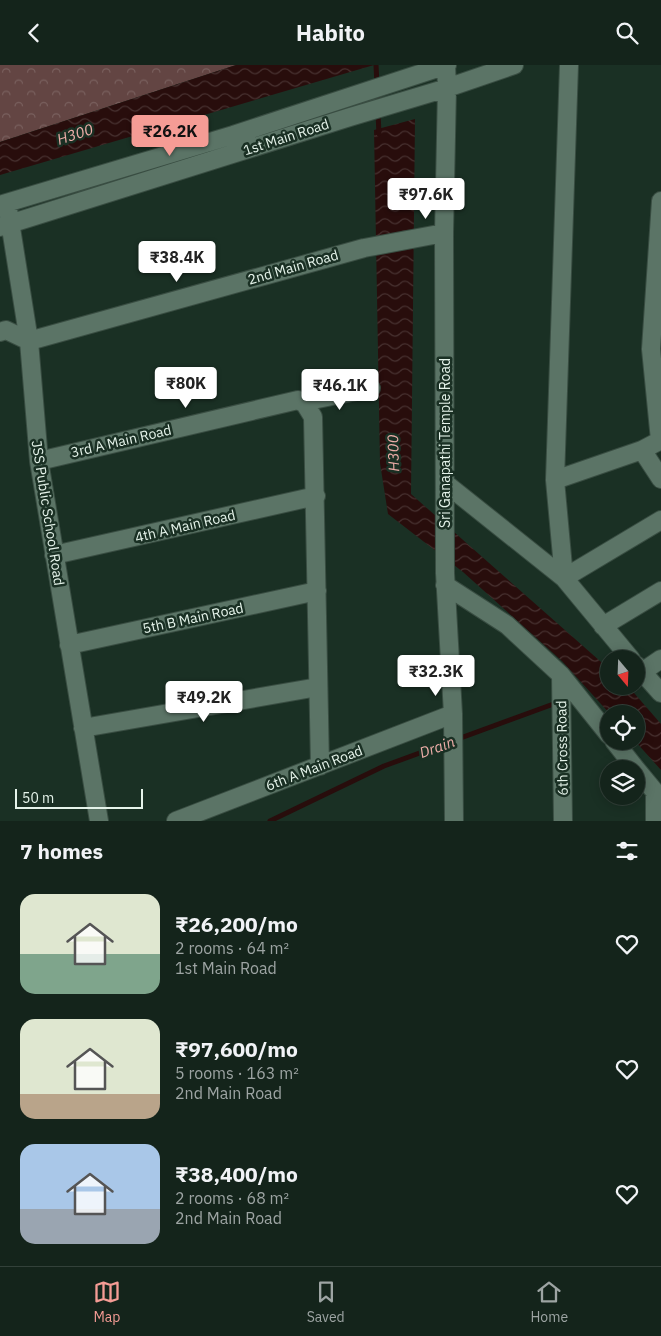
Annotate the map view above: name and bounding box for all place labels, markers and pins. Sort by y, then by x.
pin: ₹26.2K [129,114,211,157]
pin: ₹97.6K [385,177,467,220]
pin: ₹38.4K [136,241,218,283]
pin: ₹80K [156,367,216,409]
pin: ₹46.1K [299,369,381,411]
pin: ₹32.3K [395,655,477,697]
pin: ₹49.2K [163,681,245,723]

